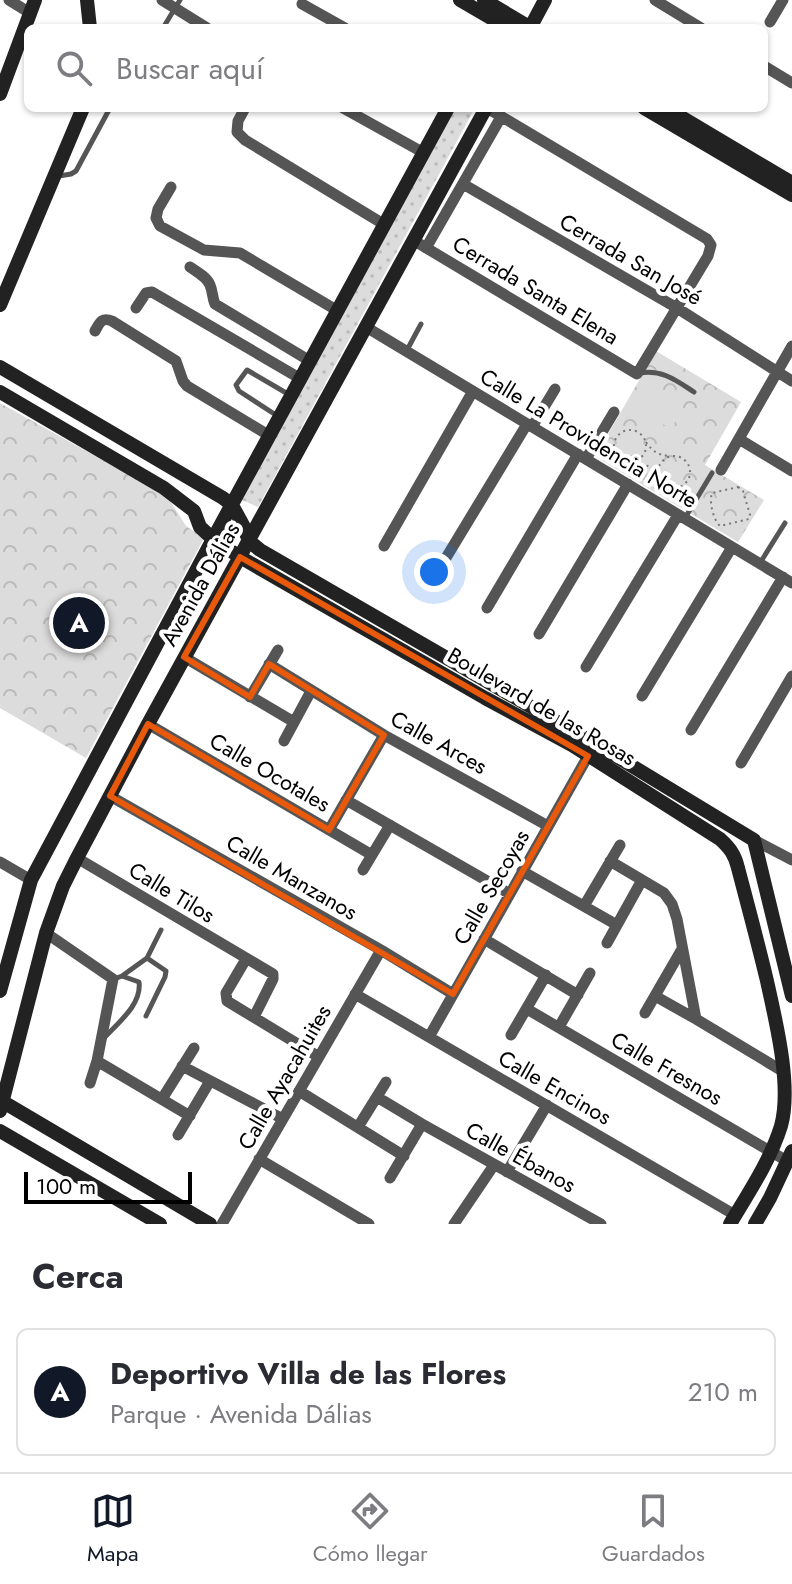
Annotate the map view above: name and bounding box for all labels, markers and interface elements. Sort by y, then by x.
search box [24,24,768,112]
icon: search [52,46,96,90]
text: Buscar aquí [116,47,264,90]
street label: Cerrada San José [554,205,708,313]
street label: Cerrada Santa Elena [447,228,625,352]
street label: Calle La Providencia Norte [474,360,704,516]
street label: Avenida Dálias [153,516,247,652]
your location [414,552,454,592]
pin: A [53,593,105,653]
street label: Boulevard de las Rosas [442,639,642,773]
street label: Calle Arces [385,702,493,782]
street label: Calle Ocotales [204,724,336,820]
street label: Calle Secoyas [445,823,537,951]
street label: Calle Manzanos [220,826,364,928]
street label: Calle Tilos [123,854,221,930]
street label: Calle Ayacahuites [229,998,339,1155]
street label: Calle Fresnos [605,1023,729,1113]
street label: Calle Encinos [492,1042,618,1132]
street label: Calle Ébanos [460,1114,582,1200]
scale bar [24,1168,192,1204]
text: 100 m [36,1170,96,1202]
text: Cerca [32,1252,124,1301]
text: Deportivo Villa de las Flores [110,1352,506,1395]
text: A [50,1373,70,1411]
text: 210 m [688,1373,758,1411]
text: Parque · Avenida Dálias [110,1395,372,1433]
tab: Mapa [87,1489,139,1569]
tab: Cómo llegar [313,1489,428,1569]
tab: Guardados [602,1489,705,1569]

